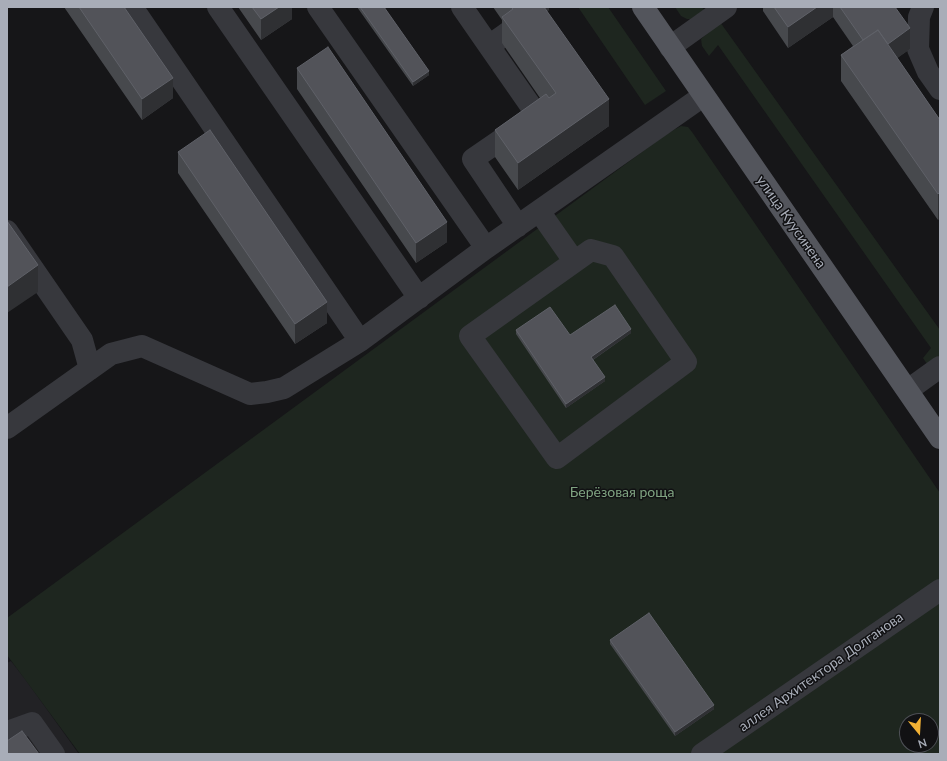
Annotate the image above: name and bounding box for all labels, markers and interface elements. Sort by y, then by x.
street label: улица Куусинена [753,172,829,272]
park label: Берёзовая роща [570,484,674,500]
street label: аллея Архитектора Долганова [736,609,906,735]
north arrow [899,713,939,753]
text: N [917,736,929,751]

